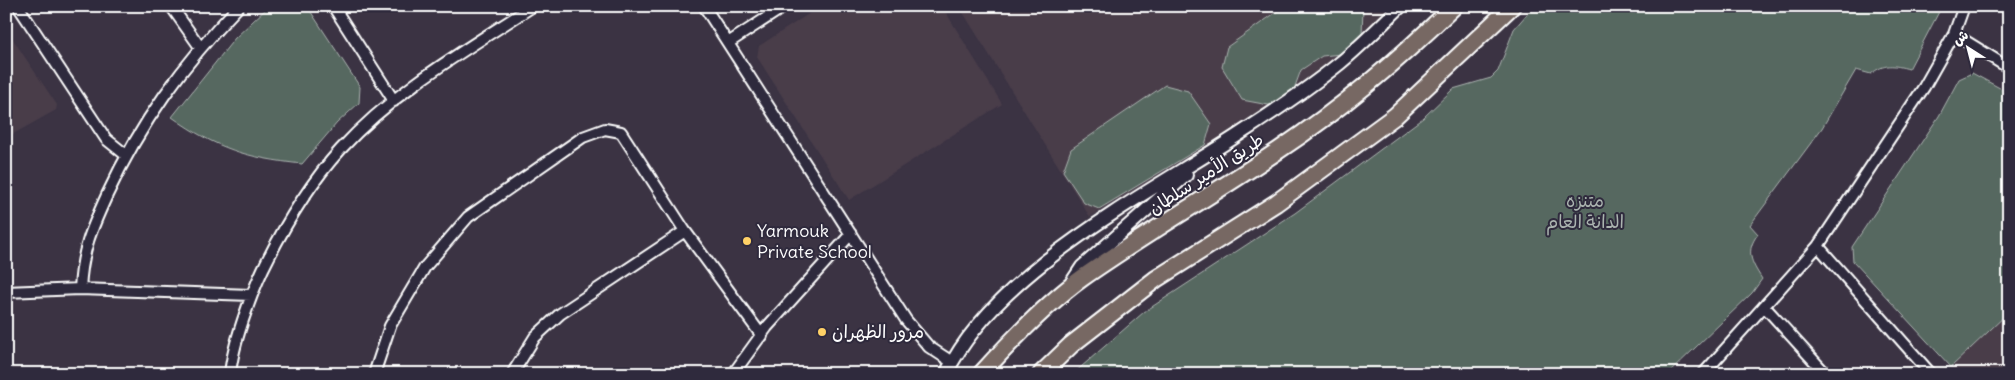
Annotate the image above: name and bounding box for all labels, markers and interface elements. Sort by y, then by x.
north arrow [1942,22,1992,72]
text: ش [1949,26,1972,49]
street label: طريق الأمير سلطان [1144,128,1268,219]
park label: متنزه الدانة العام [1546,189,1624,236]
place label: Yarmouk Private School [757,219,872,263]
marker: Yarmouk Private School [741,235,753,247]
place label: مرور الظهران [832,320,924,343]
marker: مرور الظهران [816,326,828,338]

